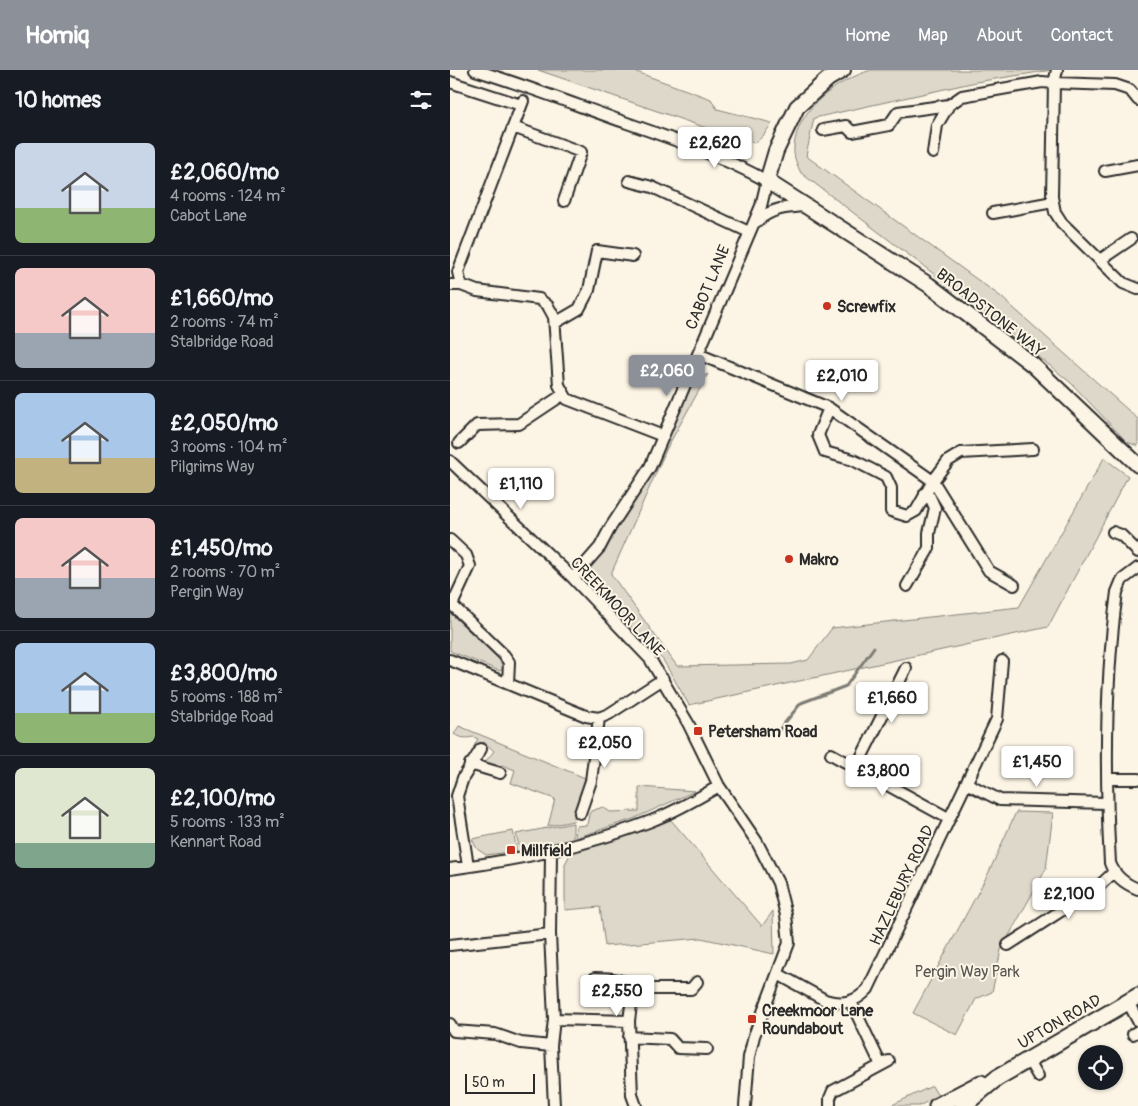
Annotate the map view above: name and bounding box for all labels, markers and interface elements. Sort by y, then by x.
text: Homiq [25,21,89,50]
text: Home [845,24,890,47]
text: Map [918,24,948,47]
text: About [976,24,1022,47]
text: Contact [1050,24,1113,47]
icon: filters [407,86,435,114]
text: 10 homes [15,87,101,114]
pin: £2,620 [674,126,756,169]
text: £2,620 [689,133,741,153]
text: £2,060/mo [170,159,279,186]
icon: home [55,163,115,223]
text: 4 rooms · 124 m² [170,186,286,206]
text: Cabot Lane [170,206,247,226]
street label: CABOT LANE [681,242,735,333]
street label: BROADSTONE WAY [932,264,1049,361]
text: £1,660/mo [170,285,273,312]
icon: home [55,288,115,348]
place label: Screwfix [837,297,896,317]
marker: Screwfix [821,300,833,312]
text: 2 rooms · 74 m² [170,312,279,332]
text: Stalbridge Road [170,332,274,352]
pin: £2,060 [626,354,708,397]
pin: £2,010 [801,360,883,402]
text: £2,060 [640,361,694,381]
text: £2,010 [816,366,868,386]
text: £2,050/mo [170,410,278,437]
icon: home [55,413,115,473]
text: 3 rooms · 104 m² [170,437,287,457]
text: Pilgrims Way [170,457,254,477]
pin: £1,110 [480,468,562,510]
text: £1,110 [499,474,543,494]
text: £1,450/mo [170,535,272,562]
icon: home [55,538,115,598]
place label: Makro [799,550,839,570]
street label: CREEKMOOR LANE [566,553,668,661]
marker: Makro [783,553,795,565]
text: 2 rooms · 70 m² [170,562,280,582]
text: Pergin Way [170,582,244,602]
text: £3,800/mo [170,660,277,687]
icon: home [55,663,115,723]
pin: £1,660 [851,682,933,724]
text: 5 rooms · 188 m² [170,687,283,707]
text: £1,660 [867,688,917,708]
text: Stalbridge Road [170,707,274,727]
place label: Petersham Road [708,722,818,742]
marker: Petersham Road [692,725,704,737]
pin: £2,050 [564,726,646,769]
text: £2,050 [578,733,632,753]
pin: £1,450 [996,746,1078,788]
text: £1,450 [1012,752,1062,772]
pin: £3,800 [842,754,924,797]
text: £3,800 [856,761,910,781]
text: £2,100/mo [170,785,275,812]
icon: home [55,788,115,848]
text: 5 rooms · 133 m² [170,812,285,832]
street label: HAZLEBURY ROAD [865,822,939,949]
text: Kennart Road [170,832,262,852]
place label: Millfield [521,841,572,861]
marker: Millfield [505,844,517,856]
pin: £2,100 [1028,878,1110,920]
text: £2,100 [1043,884,1095,904]
park label: Pergin Way Park [914,962,1020,982]
pin: £2,550 [576,974,658,1017]
text: £2,550 [591,981,643,1001]
street label: UPTON ROAD [1014,990,1105,1054]
place label: Creekmoor Lane Roundabout [762,1001,874,1039]
marker: Creekmoor Lane Roundabout [746,1013,758,1025]
map controls [1078,1045,1123,1090]
button: locate [1078,1045,1123,1090]
scale bar [465,1071,535,1094]
text: 50 m [472,1074,505,1091]

